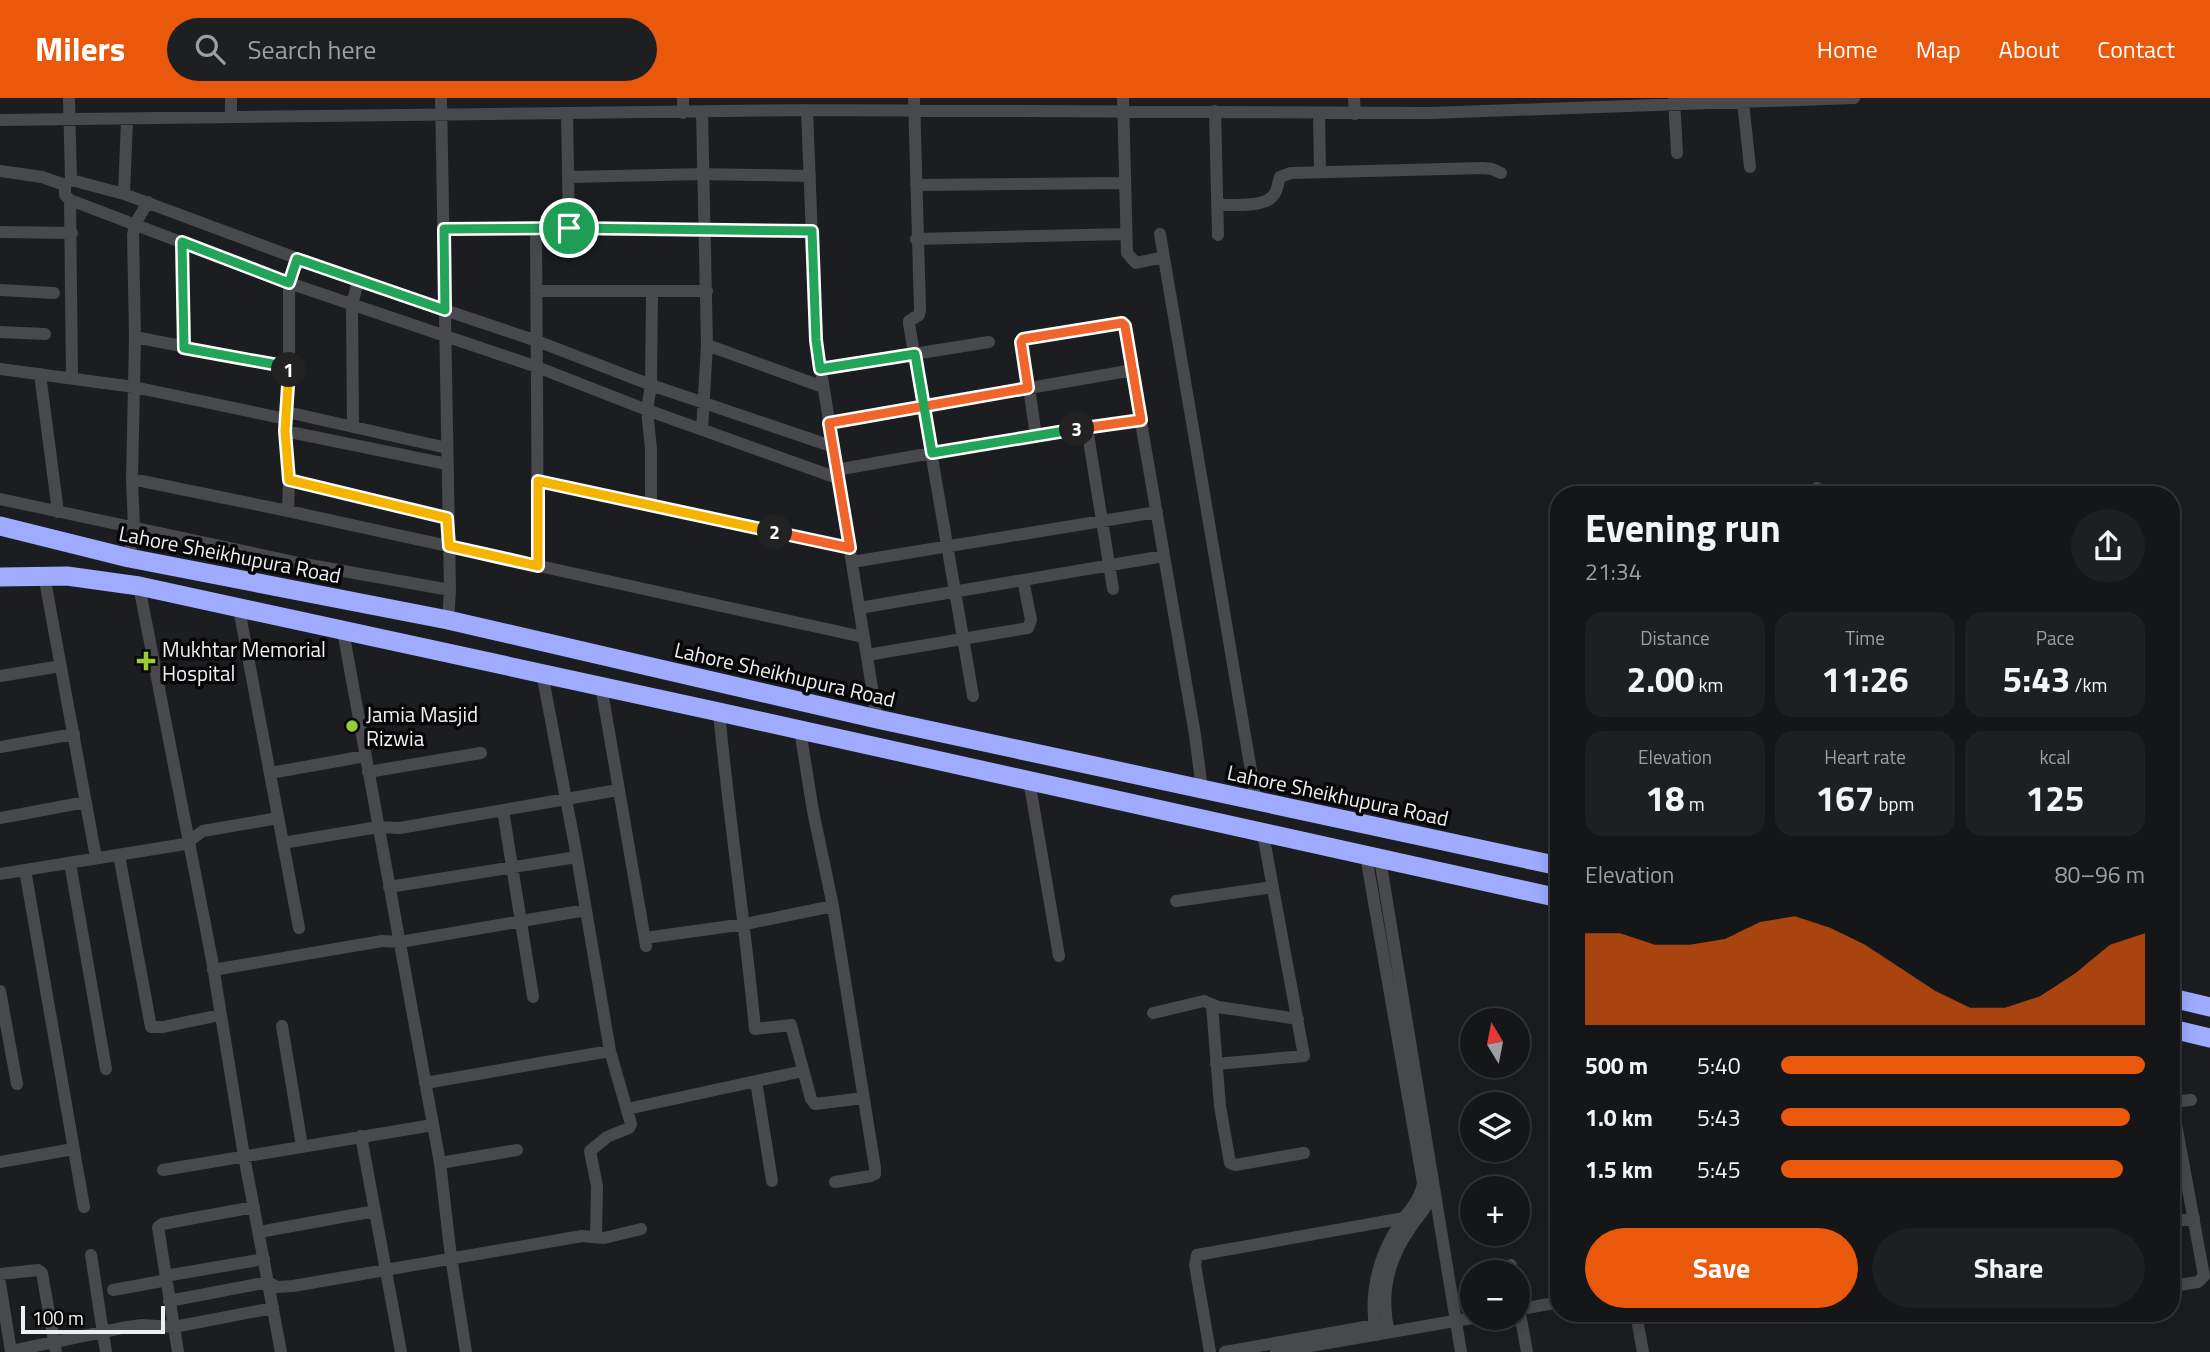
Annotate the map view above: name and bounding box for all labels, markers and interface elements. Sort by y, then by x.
search box [167,18,657,81]
text: Milers [35,24,125,74]
icon: search [191,30,229,68]
text: Search here [247,30,376,69]
text: Home [1817,31,1878,67]
text: Map [1916,31,1961,67]
text: About [1999,31,2059,67]
text: Contact [2097,31,2175,67]
pin [539,198,599,258]
icon: arrive [550,209,588,247]
pin: 1 [272,352,306,388]
text: 1 [283,355,294,384]
pin: 3 [1060,412,1094,446]
text: 3 [1071,414,1082,443]
text: Evening run [1585,499,1781,557]
button: share [2071,509,2145,583]
pin: 2 [758,514,792,550]
street label: Lahore Sheikhupura Road [116,517,344,591]
text: 2 [769,517,780,546]
text: 21:34 [1585,554,1642,589]
text: Distance [1640,623,1710,652]
text: Time [1845,623,1885,652]
text: Pace [2036,623,2074,652]
place label: Mukhtar Memorial Hospital [162,633,326,689]
street label: Lahore Sheikhupura Road [671,633,899,715]
marker: Mukhtar Memorial Hospital [136,651,156,671]
text: 2.00 [1627,652,1694,706]
text: 11:26 [1821,652,1909,706]
text: 5:43 [2003,652,2070,706]
text: km [1694,670,1723,699]
text: /km [2070,670,2107,699]
place label: Jamia Masjid Rizwia [366,698,478,754]
marker: Jamia Masjid Rizwia [344,718,360,734]
text: Elevation [1638,742,1712,771]
text: Heart rate [1824,742,1906,771]
text: kcal [2039,742,2071,771]
street label: Lahore Sheikhupura Road [1224,756,1452,834]
text: 18 [1645,771,1685,825]
text: 167 [1816,771,1874,825]
text: 125 [2026,771,2084,825]
text: m [1685,789,1705,818]
text: bpm [1874,789,1914,818]
text: Elevation [1585,857,1674,892]
text: 80–96 m [2055,857,2145,892]
north arrow [1460,1008,1530,1078]
map controls [1460,1008,1530,1330]
text: 500 m [1585,1048,1648,1083]
text: 5:40 [1697,1048,1741,1083]
button: layers [1460,1092,1530,1162]
text: 1.0 km [1585,1100,1653,1135]
text: 5:43 [1697,1100,1741,1135]
text: 1.5 km [1585,1152,1653,1187]
text: 5:45 [1697,1152,1741,1187]
button: + [1460,1176,1530,1246]
button: Save [1585,1228,1858,1308]
button: Share [1872,1228,2145,1308]
button: − [1460,1260,1530,1330]
scale bar [21,1303,164,1335]
text: 100 m [32,1303,84,1332]

